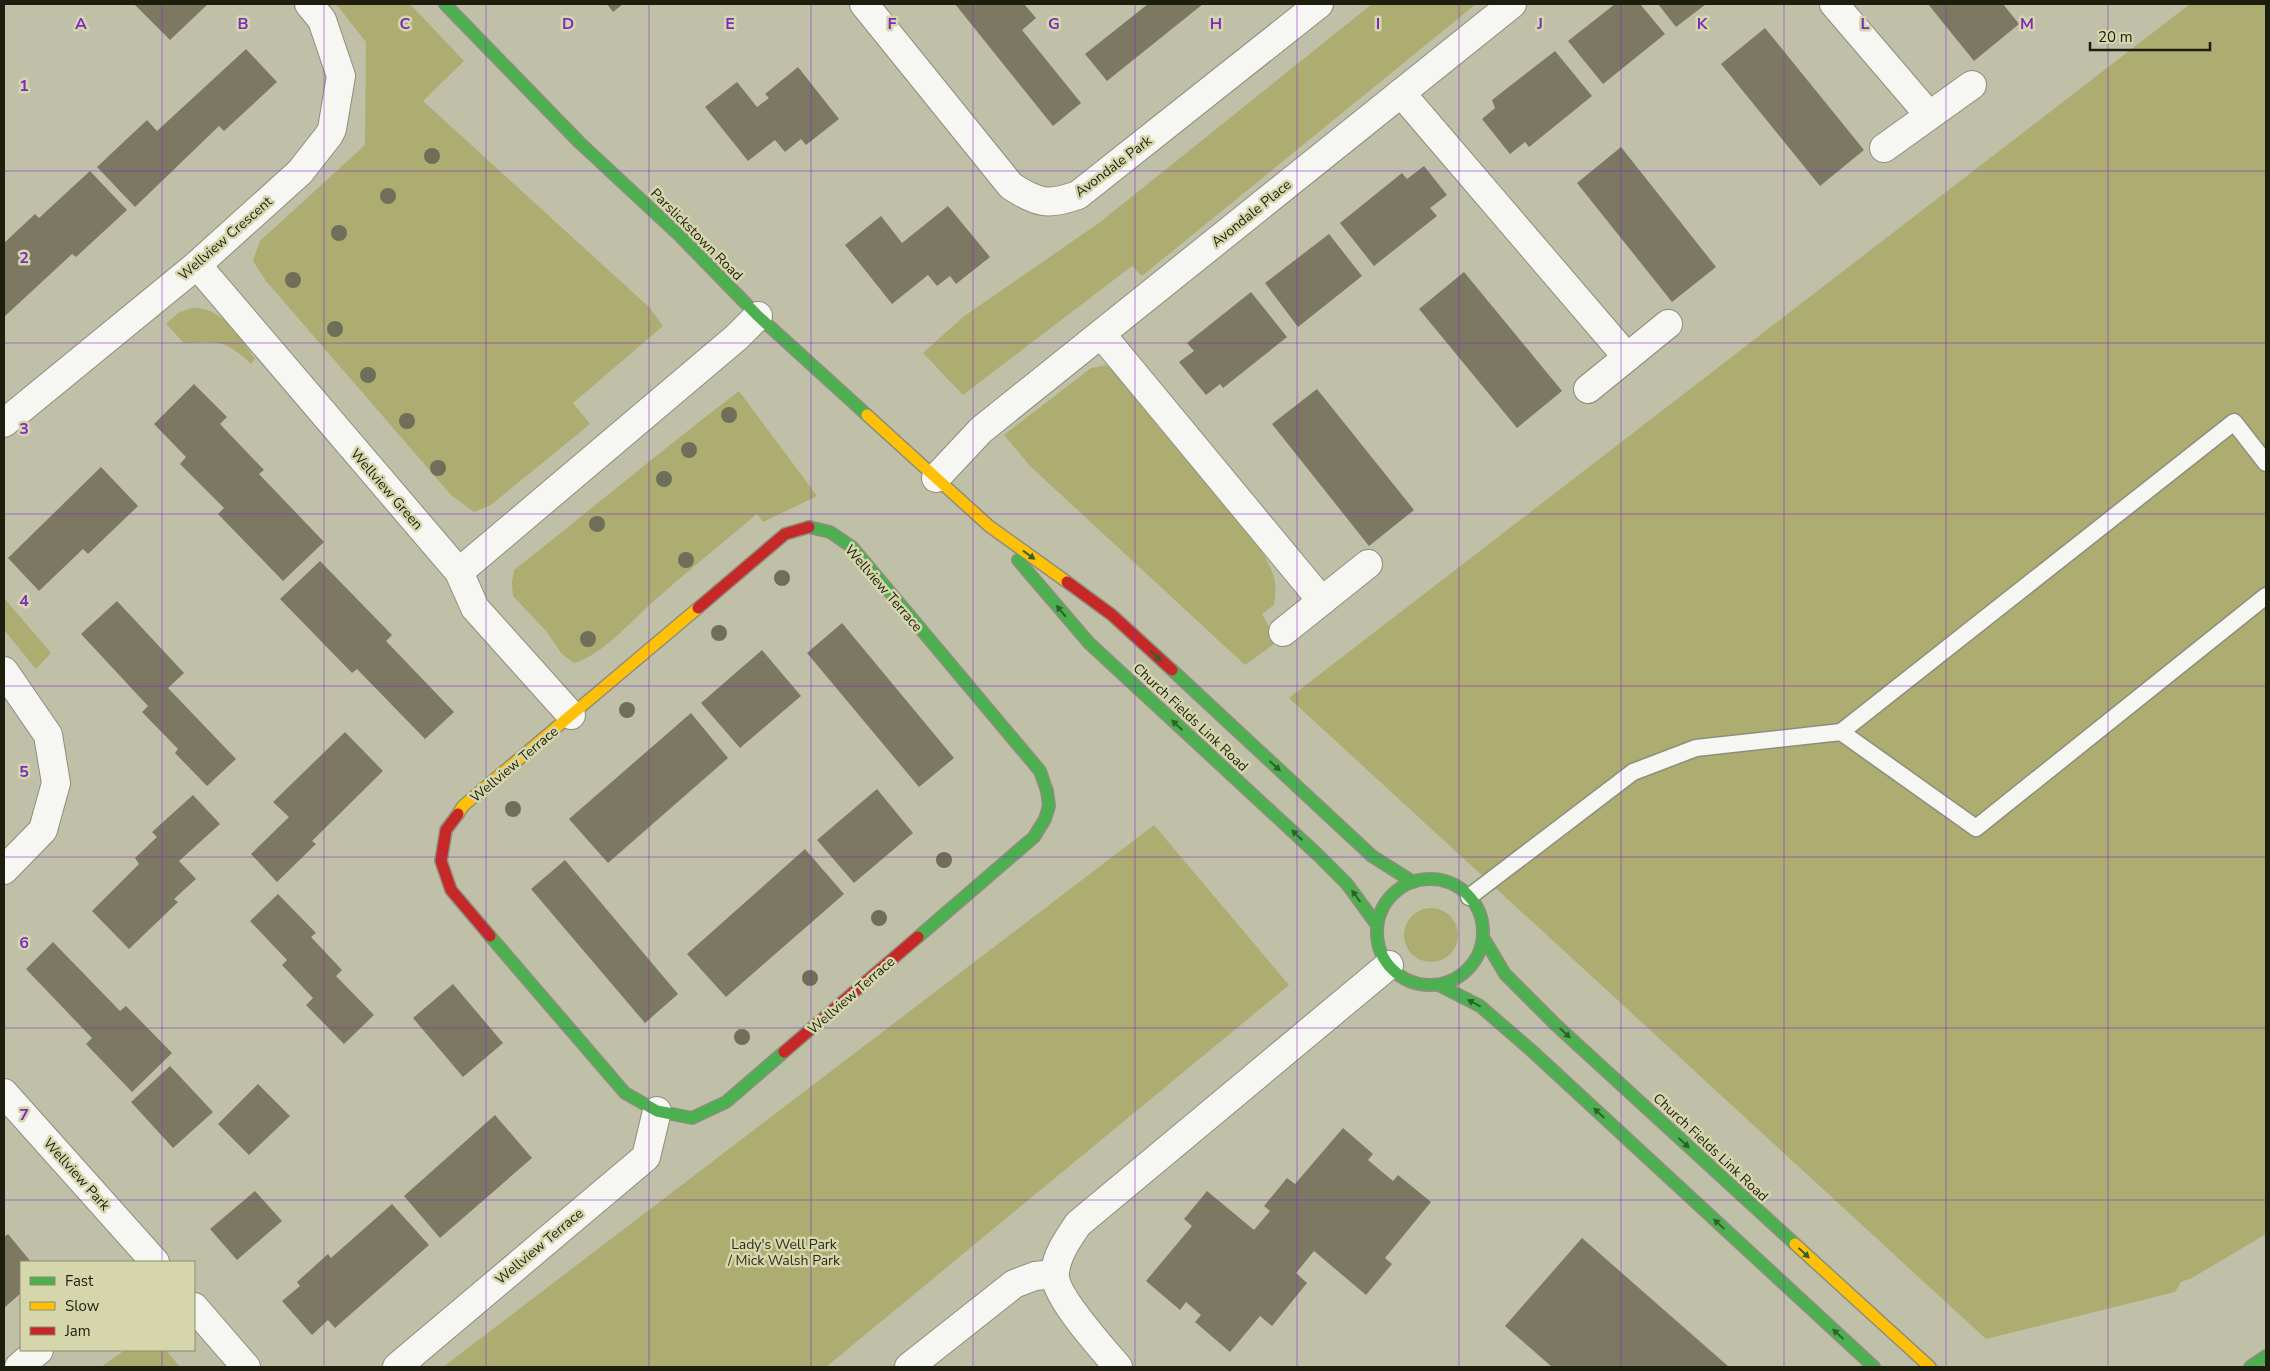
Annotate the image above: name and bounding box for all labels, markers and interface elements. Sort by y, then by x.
text: A [75,13,87,35]
text: B [237,13,249,35]
text: C [400,13,411,35]
text: D [562,13,574,35]
text: E [725,13,735,35]
text: F [888,13,897,35]
text: G [1048,13,1060,35]
text: H [1210,13,1222,35]
text: I [1376,13,1380,35]
text: J [1536,13,1543,35]
text: K [1697,13,1709,35]
text: L [1861,13,1870,35]
text: M [2020,13,2034,35]
scale bar [2090,20,2210,52]
text: 20 m [2098,27,2133,47]
text: 1 [19,75,29,97]
street label: Avondale Park [1071,131,1156,201]
street label: Avondale Place [1207,175,1295,251]
street label: Parslickstown Road [646,184,747,285]
street label: Wellview Crescent [174,192,276,284]
text: 2 [19,247,29,269]
text: 3 [19,418,29,440]
street label: Wellview Green [346,445,427,534]
street label: Wellview Terrace [841,541,927,636]
one-way arrow [1022,549,1035,560]
text: 4 [19,590,29,612]
one-way arrow [1056,605,1067,618]
one-way arrow [1149,650,1161,662]
street label: Church Fields Link Road [1129,659,1252,776]
one-way arrow [1171,719,1183,730]
street label: Wellview Terrace [466,722,562,807]
one-way arrow [1269,760,1281,772]
text: 5 [19,761,29,783]
one-way arrow [1291,829,1303,841]
one-way arrow [1350,890,1361,903]
text: 6 [19,932,29,954]
street label: Wellview Terrace [804,952,899,1038]
one-way arrow [1467,999,1481,1007]
one-way arrow [1558,1027,1570,1039]
street label: Church Fields Link Road [1649,1089,1772,1206]
text: 7 [19,1104,29,1126]
one-way arrow [1594,1107,1606,1119]
street label: Wellview Park [39,1134,115,1215]
one-way arrow [1678,1137,1690,1149]
street label: Wellview Terrace [491,1204,587,1289]
one-way arrow [1713,1218,1725,1230]
park label: Lady's Well Park / Mick Walsh Park [727,1235,841,1270]
one-way arrow [1798,1247,1810,1259]
legend [20,1261,195,1351]
text: Fast [65,1271,94,1291]
text: Slow [65,1296,100,1316]
text: Jam [64,1321,91,1341]
one-way arrow [1833,1328,1845,1340]

